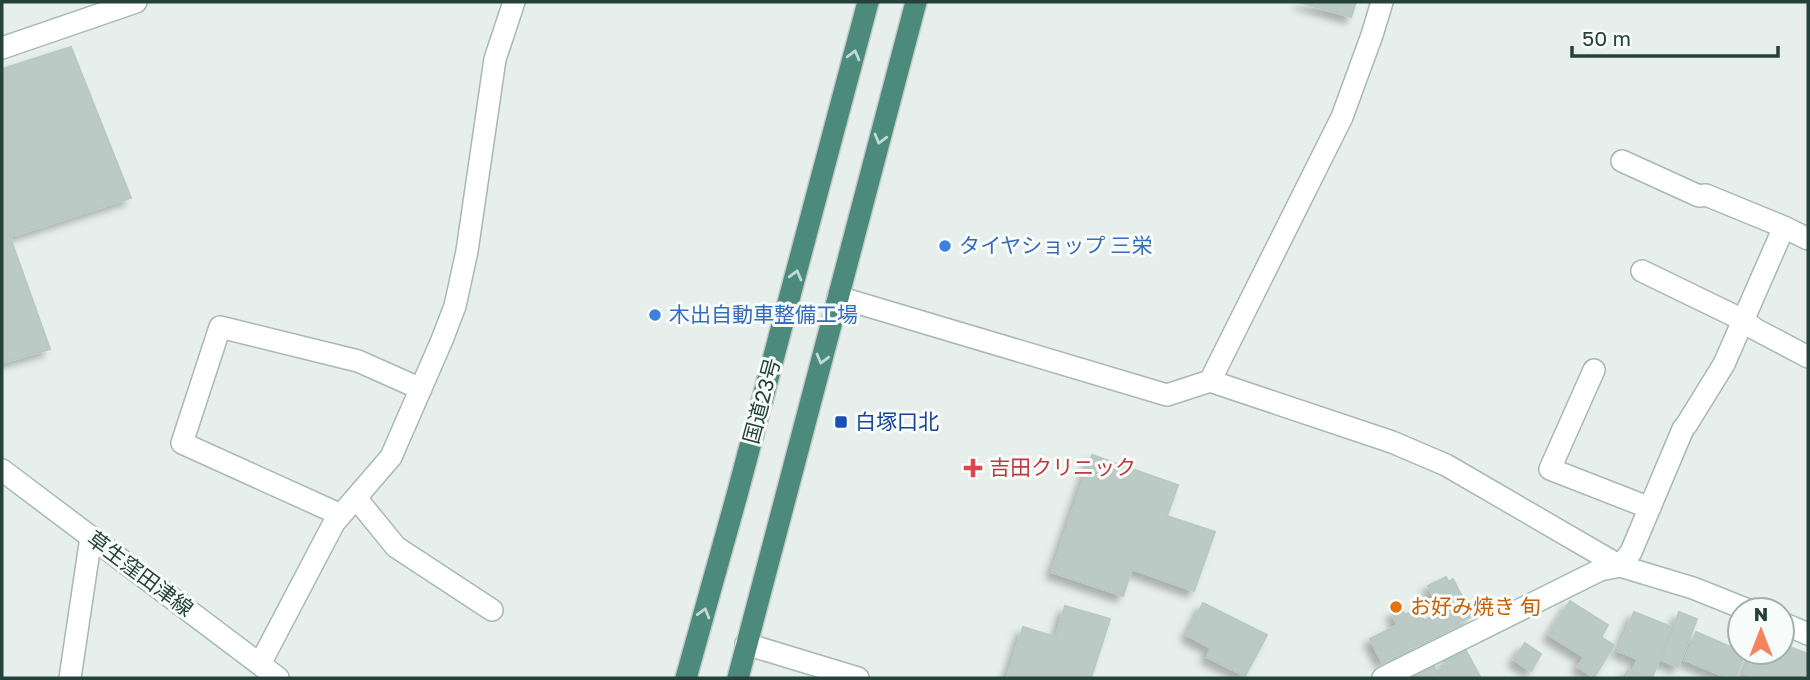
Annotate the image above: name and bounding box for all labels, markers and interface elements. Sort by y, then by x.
scale bar [1572,14,1778,58]
text: 50 m [1582,25,1631,51]
one-way arrow [846,49,860,61]
one-way arrow [874,133,888,145]
place label: タイヤショップ 三栄 [959,232,1153,258]
marker: タイヤショップ 三栄 [937,238,953,254]
one-way arrow [788,269,802,281]
place label: 木出自動車整備工場 [669,301,858,327]
marker: 木出自動車整備工場 [647,307,663,323]
one-way arrow [816,353,830,365]
street label: 国道23号 [737,355,785,446]
place label: 白塚口北 [855,408,939,434]
marker: 白塚口北 [833,414,849,430]
place label: 吉田クリニック [989,454,1136,480]
marker: 吉田クリニック [963,458,983,478]
street label: 草生窪田津線 [82,525,199,621]
place label: お好み焼き 旬 [1410,593,1541,619]
north arrow [1726,596,1796,666]
marker: お好み焼き 旬 [1388,599,1404,615]
text: N [1754,602,1768,625]
one-way arrow [696,607,710,619]

